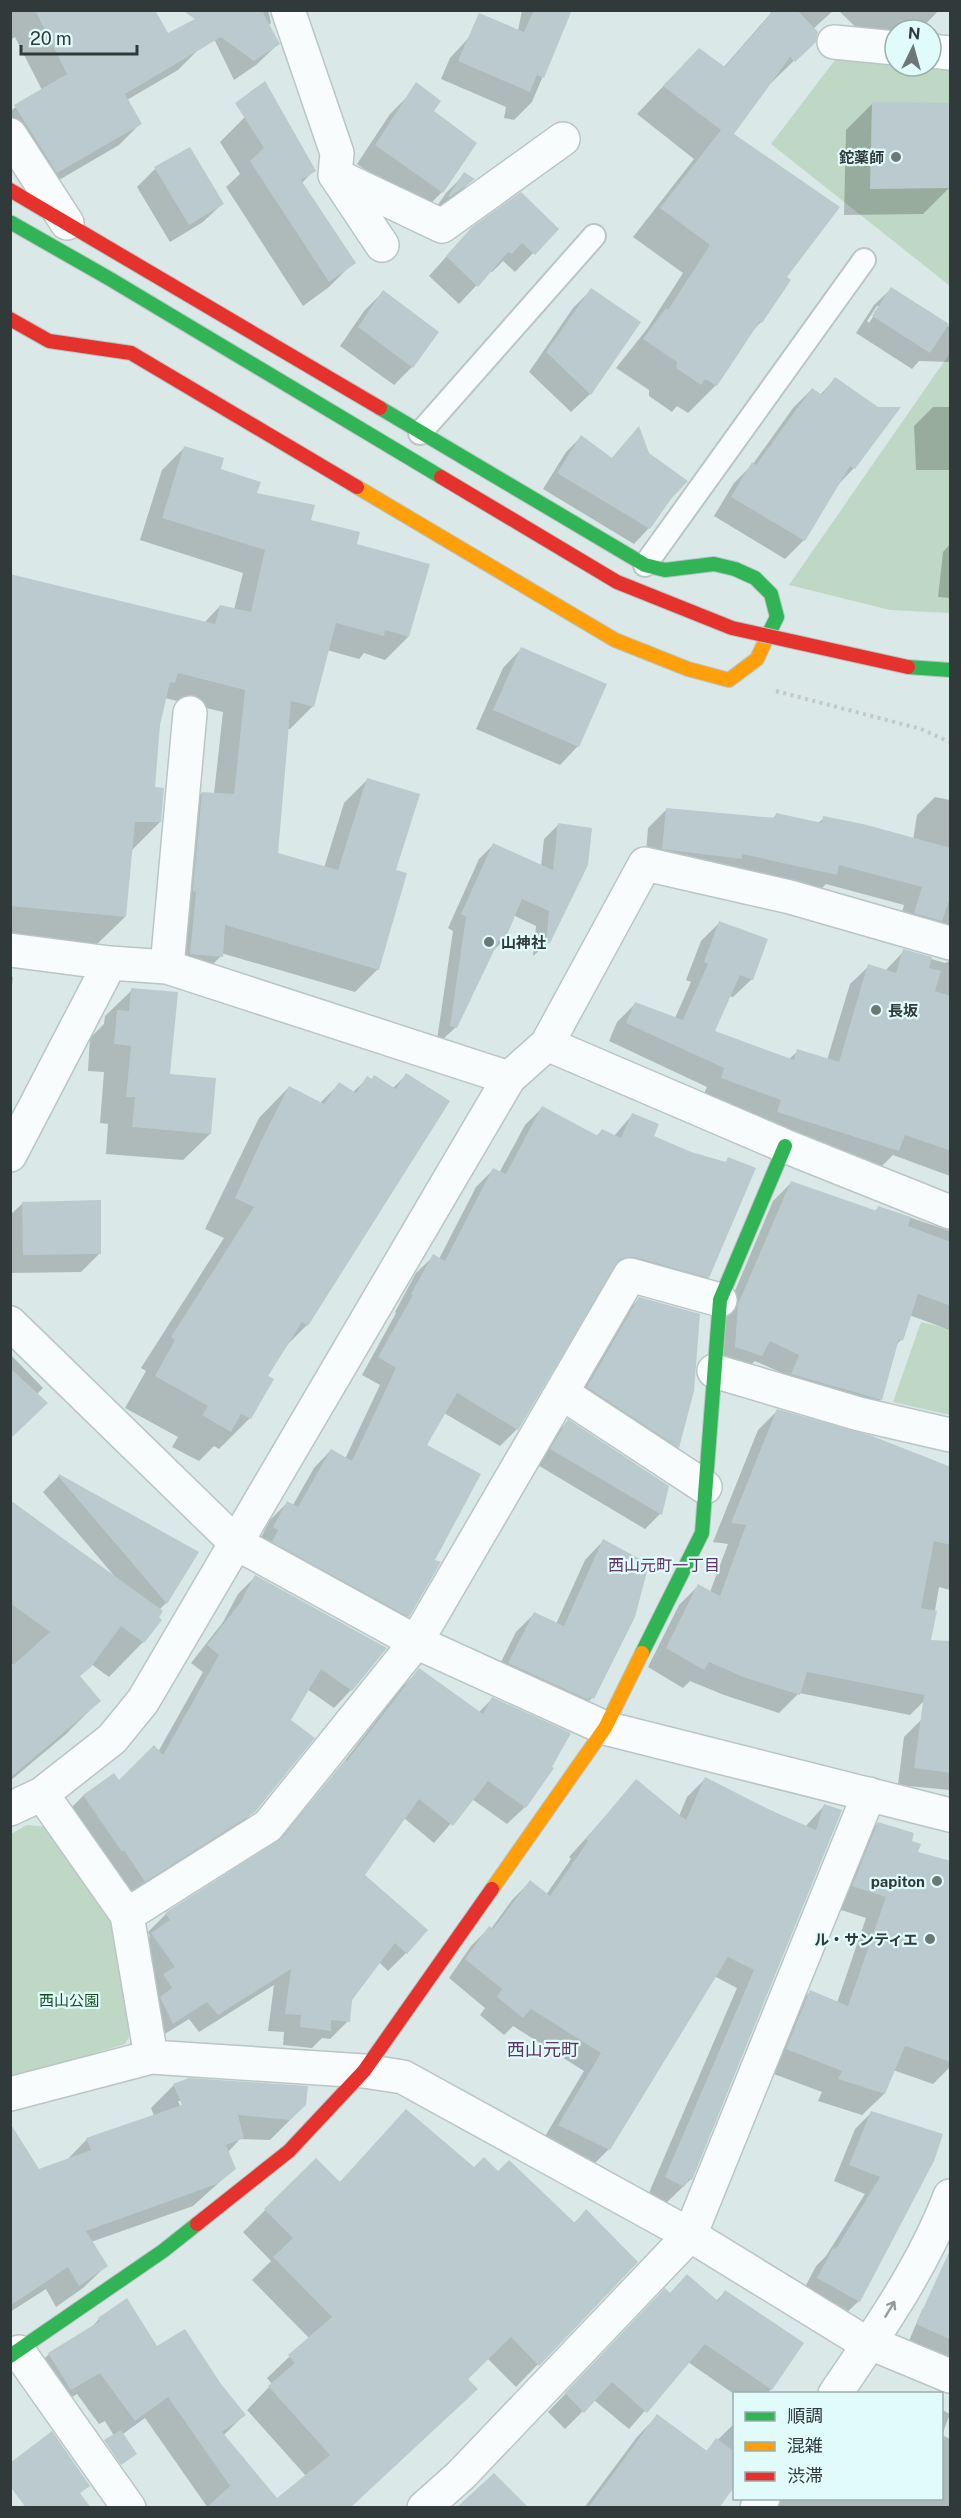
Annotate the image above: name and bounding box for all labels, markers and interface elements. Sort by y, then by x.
scale bar [21,18,136,56]
north arrow [883,18,943,78]
text: N [907,24,921,44]
text: 20 m [30,28,72,49]
place label: 鉈薬師 [839,149,884,166]
marker: 鉈薬師 [889,150,903,164]
place label: 山神社 [501,934,546,951]
marker: 山神社 [482,935,496,949]
place label: 長坂 [888,1002,918,1019]
marker: 長坂 [869,1003,883,1017]
district label: 西山元町一丁目 [608,1556,720,1575]
place label: papiton [871,1873,925,1890]
marker: papiton [930,1874,944,1888]
place label: ル・サンティエ [814,1931,918,1948]
marker: ル・サンティエ [923,1932,937,1946]
park label: 西山公園 [39,1992,99,2009]
district label: 西山元町 [507,2039,579,2060]
one-way arrow [885,2301,897,2318]
legend [733,2392,943,2500]
text: 順調 [787,2405,823,2426]
text: 混雑 [787,2435,823,2456]
text: 渋滞 [787,2465,823,2486]

